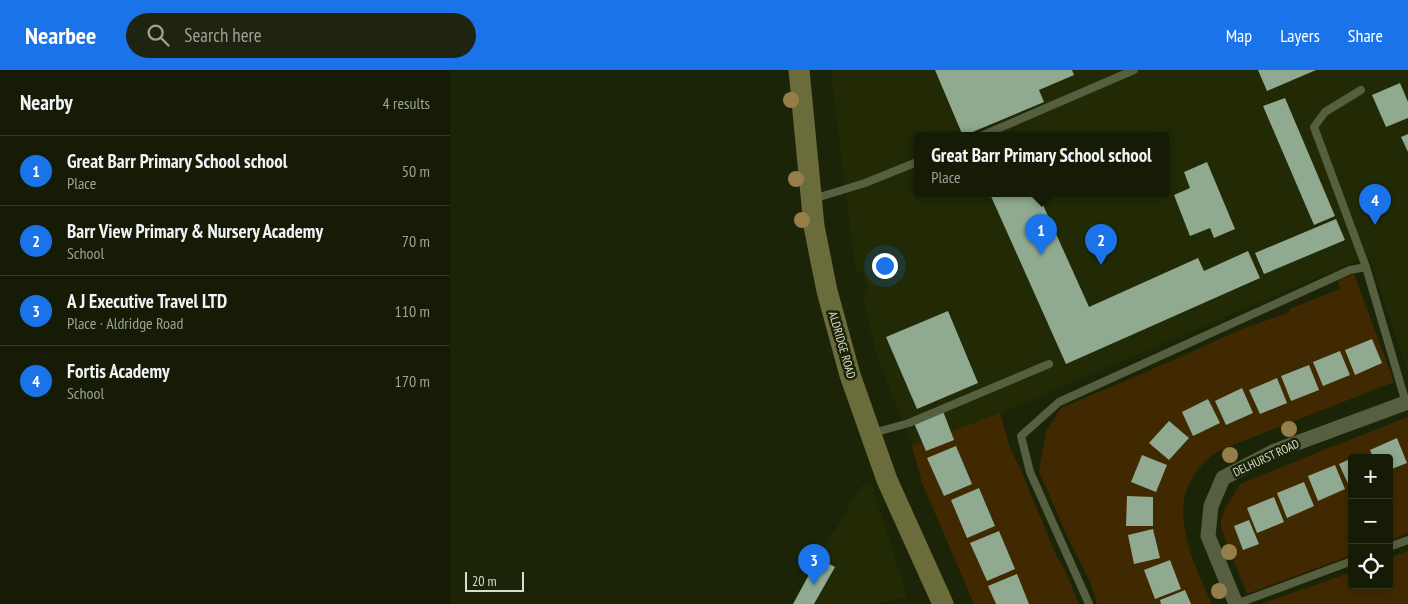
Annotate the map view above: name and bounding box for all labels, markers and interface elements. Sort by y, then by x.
search box [126,13,476,58]
text: Nearbee [25,20,96,51]
icon: search [144,21,172,49]
text: Search here [184,23,262,47]
text: Map [1226,24,1252,47]
text: Layers [1280,24,1320,47]
text: Share [1348,24,1383,47]
text: Nearby [20,89,73,116]
text: 4 results [383,93,430,113]
popup [914,132,1169,197]
text: Great Barr Primary School school [931,143,1152,167]
text: Great Barr Primary School school [67,149,287,173]
text: 1 [32,161,40,181]
text: 50 m [402,161,430,181]
text: Place [931,167,961,187]
text: Place [67,173,96,193]
pin: 4 [1359,184,1391,225]
pin: 1 [1025,214,1057,255]
text: Barr View Primary & Nursery Academy [67,219,323,243]
pin: 2 [1085,224,1117,265]
text: 2 [32,231,40,251]
text: 70 m [402,231,430,251]
text: School [67,243,104,263]
your location [872,253,898,279]
text: A J Executive Travel LTD [67,289,227,313]
text: 3 [32,301,40,321]
text: 110 m [395,301,430,321]
street label: ALDRIDGE ROAD [826,310,859,380]
text: Place · Aldridge Road [67,313,183,333]
text: Fortis Academy [67,359,170,383]
text: 4 [32,371,40,391]
text: 170 m [395,371,430,391]
text: School [67,383,104,403]
street label: DELHURST ROAD [1230,436,1301,479]
map controls [1348,454,1393,589]
button: + [1348,454,1393,499]
button: − [1348,499,1393,544]
pin: 3 [798,544,830,585]
button: locate [1348,544,1393,589]
scale bar [465,569,524,592]
text: 20 m [472,572,497,590]

